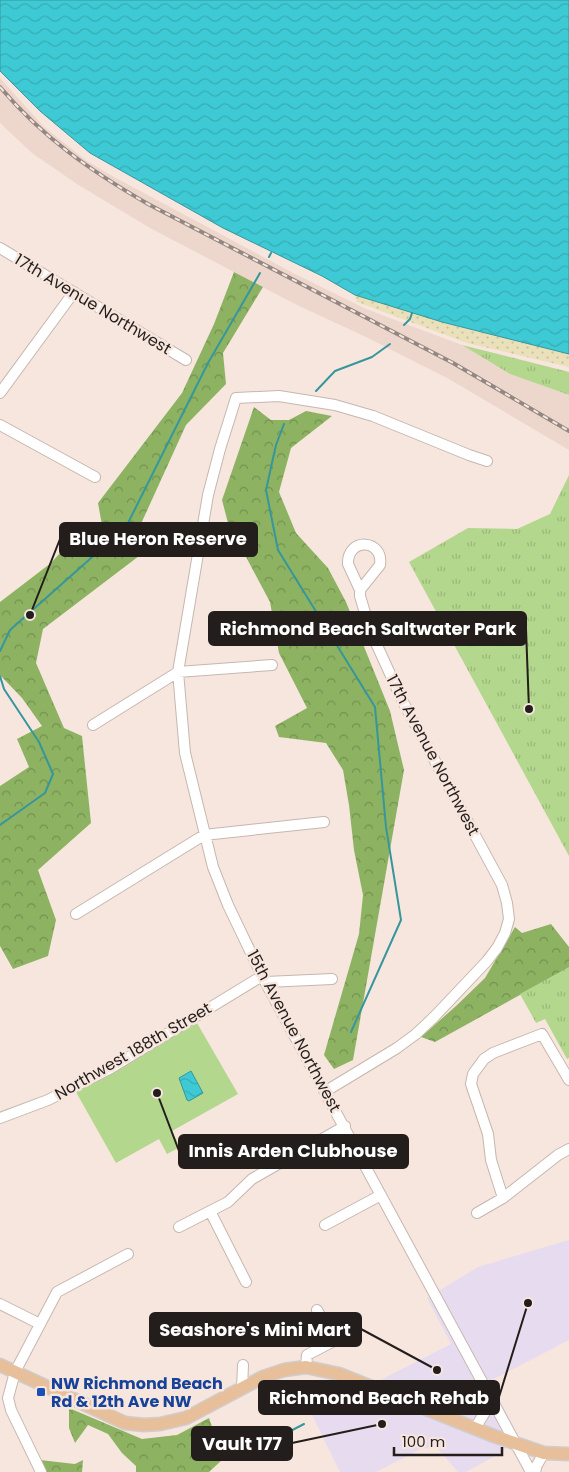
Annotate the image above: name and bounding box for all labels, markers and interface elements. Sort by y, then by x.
street label: 17th Avenue Northwest [10,248,176,360]
callout: Blue Heron Reserve [60,523,257,556]
text: Blue Heron Reserve [69,526,247,551]
callout: Richmond Beach Saltwater Park [209,612,526,645]
text: Richmond Beach Saltwater Park [220,616,517,641]
street label: 17th Avenue Northwest [381,670,485,840]
street label: 15th Avenue Northwest [241,946,347,1116]
street label: Northwest 188th Street [50,997,216,1105]
callout: Innis Arden Clubhouse [179,1135,408,1168]
text: Innis Arden Clubhouse [188,1138,398,1163]
callout: Seashore's Mini Mart [150,1313,361,1346]
text: Seashore's Mini Mart [159,1317,351,1342]
place label: NW Richmond Beach Rd & 12th Ave NW [51,1372,223,1413]
callout: Richmond Beach Rehab [259,1381,499,1414]
text: Richmond Beach Rehab [269,1385,489,1410]
marker: NW Richmond Beach Rd & 12th Ave NW [35,1386,47,1398]
scale bar [394,1424,502,1456]
callout: Vault 177 [192,1427,292,1460]
text: Vault 177 [202,1431,282,1456]
text: 100 m [402,1431,445,1452]

